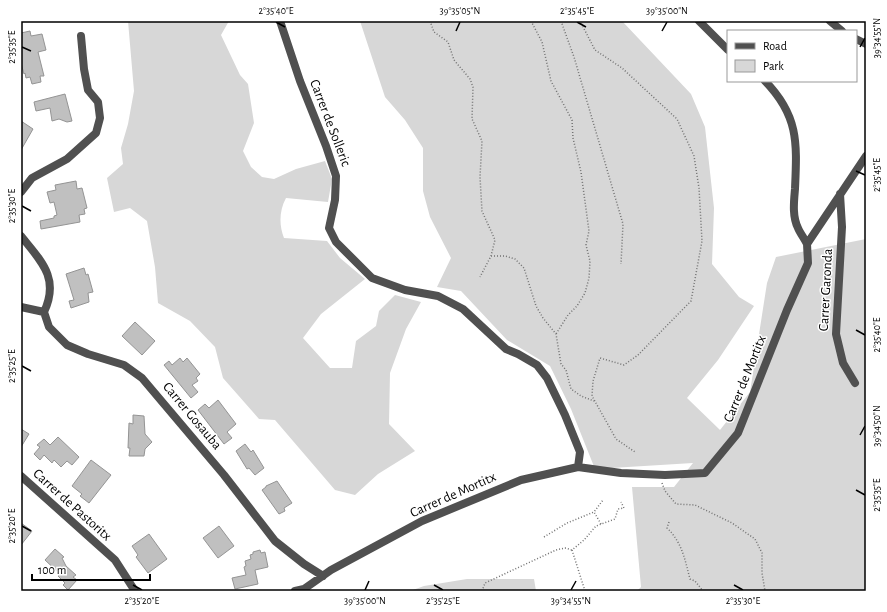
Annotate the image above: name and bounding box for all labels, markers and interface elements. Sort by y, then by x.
text: 2°35'40"E [258,6,294,16]
text: 39°35'05"N [440,6,480,16]
text: 2°35'45"E [560,6,594,16]
text: 39°35'00"N [646,6,688,16]
text: 39°34'55"N [872,18,882,58]
text: 2°35'35"E [7,30,17,64]
legend [727,30,857,82]
text: Road [763,40,787,52]
text: Park [763,60,784,72]
street label: Carrer de Solleric [307,78,353,169]
text: 2°35'45"E [872,158,882,192]
text: 2°35'30"E [7,189,17,223]
street label: Carrer Garonda [817,248,835,332]
text: 2°35'40"E [872,317,882,353]
street label: Carrer de Mortitx [721,334,769,424]
text: 2°35'25"E [7,349,17,383]
street label: Carrer Gosauba [160,380,224,453]
text: 39°34'50"N [872,405,882,447]
street label: Carrer de Pastoritx [30,466,114,544]
street label: Carrer de Mortitx [408,470,498,520]
text: 2°35'35"E [872,478,882,512]
text: 2°35'20"E [7,508,17,543]
scale bar [32,556,150,582]
text: 100 m [38,564,66,576]
text: 2°35'20"E [125,596,160,606]
text: 39°35'00"N [344,596,386,606]
text: 2°35'25"E [426,596,460,606]
text: 39°34'55"N [551,596,591,606]
text: 2°35'30"E [726,596,760,606]

